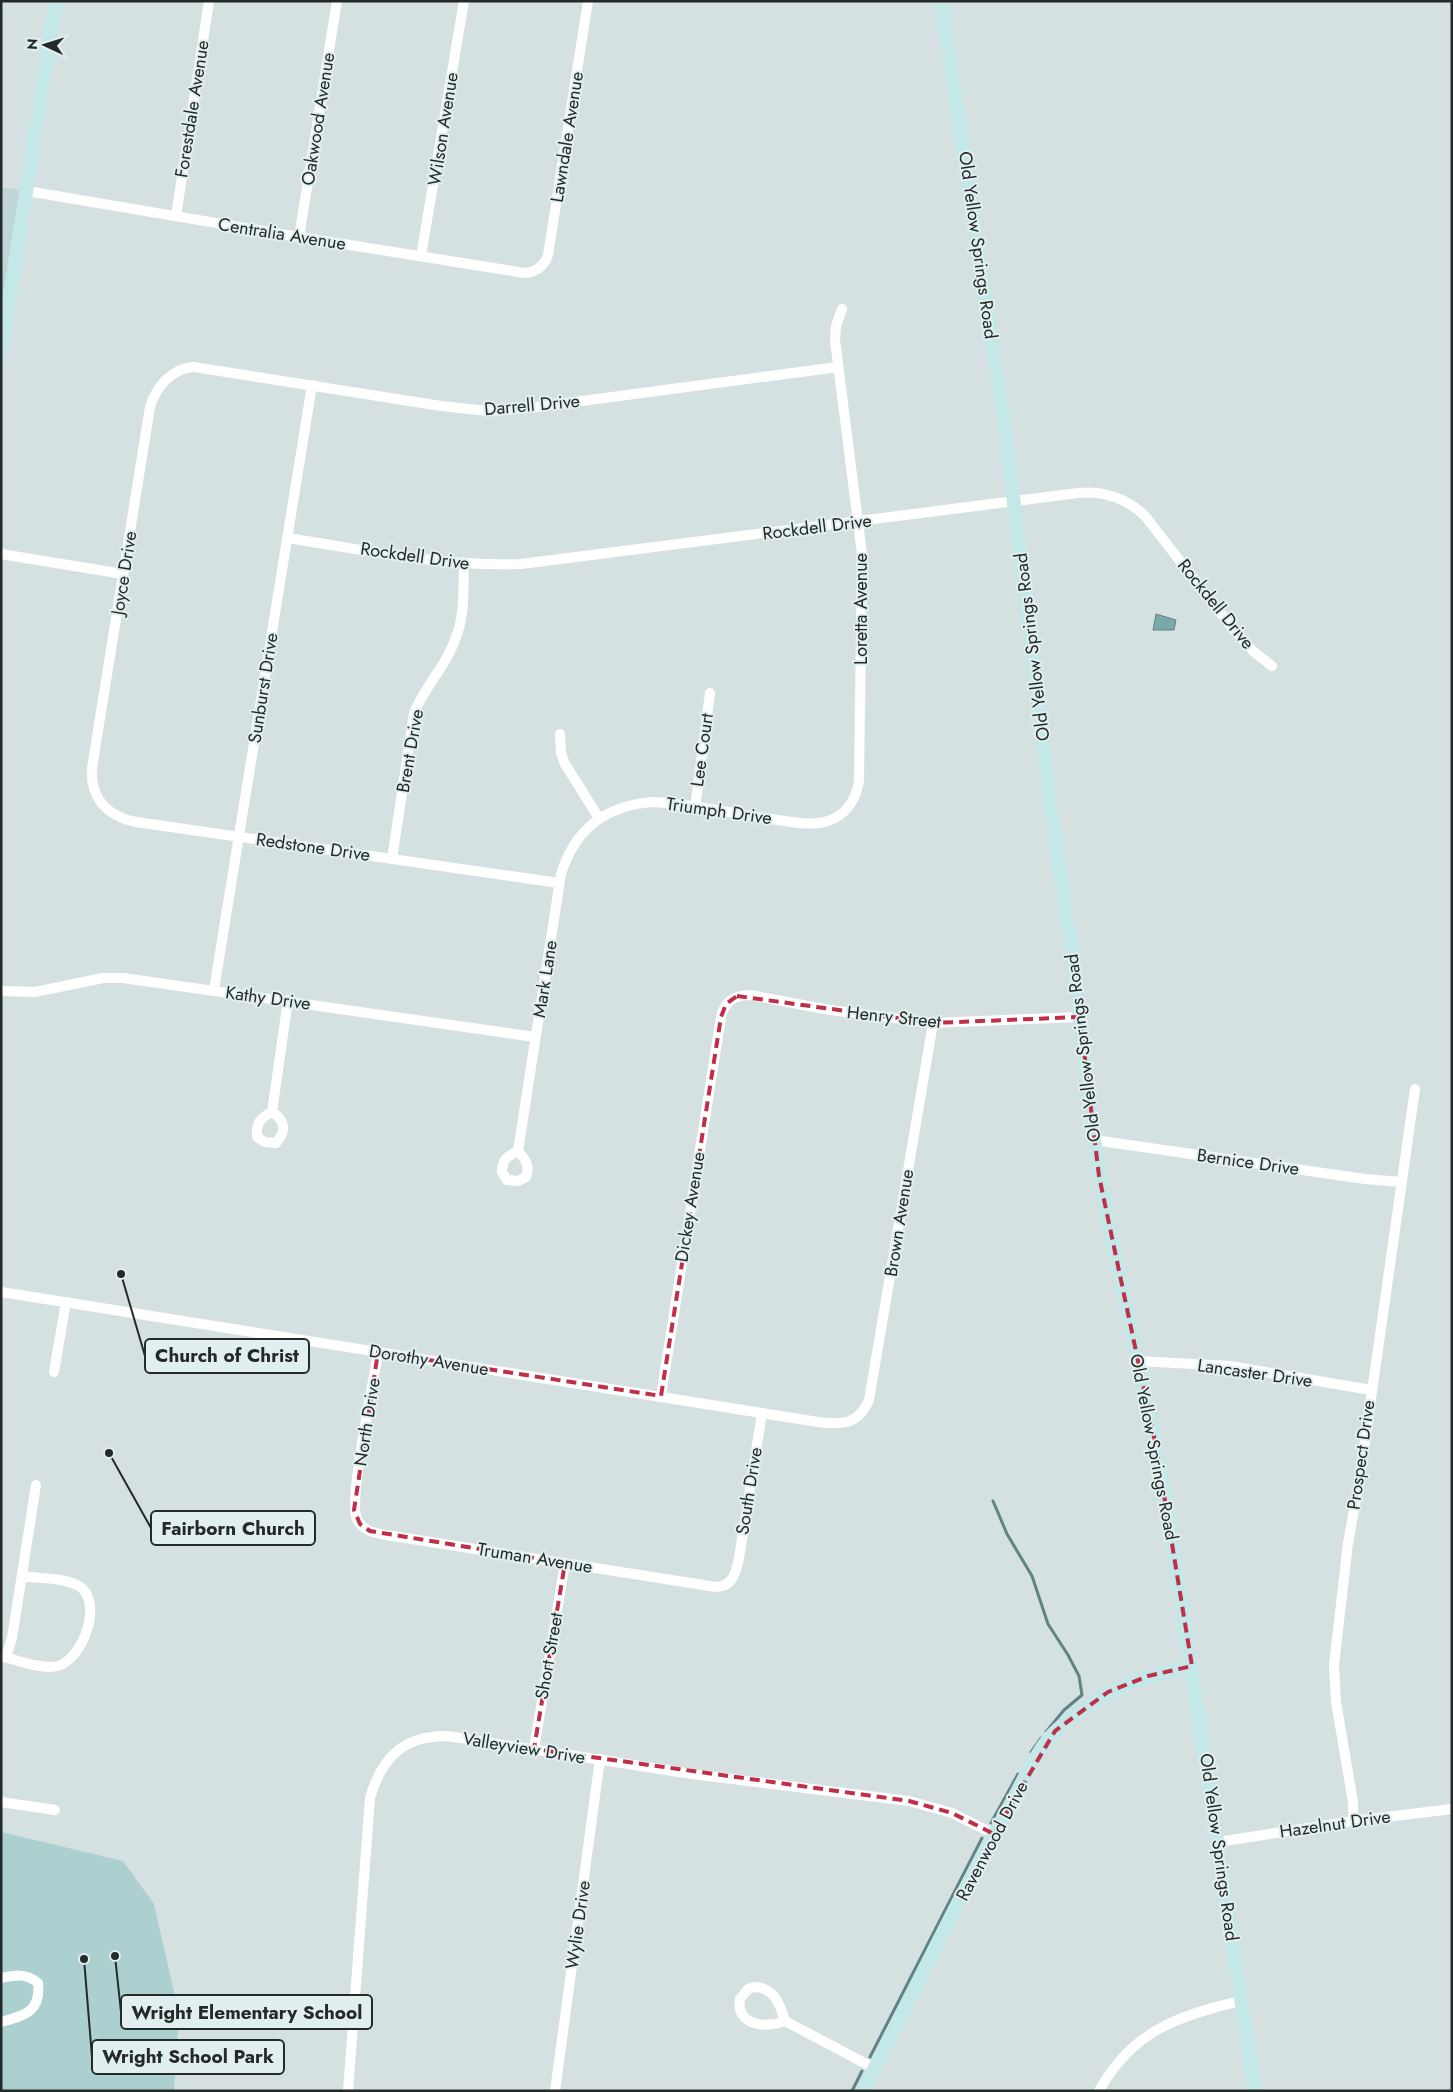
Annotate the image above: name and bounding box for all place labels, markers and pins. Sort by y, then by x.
callout: Church of Christ [145,1339,309,1373]
callout: Fairborn Church [151,1511,315,1545]
callout: Wright Elementary School [121,1995,372,2029]
callout: Wright School Park [92,2040,284,2074]

